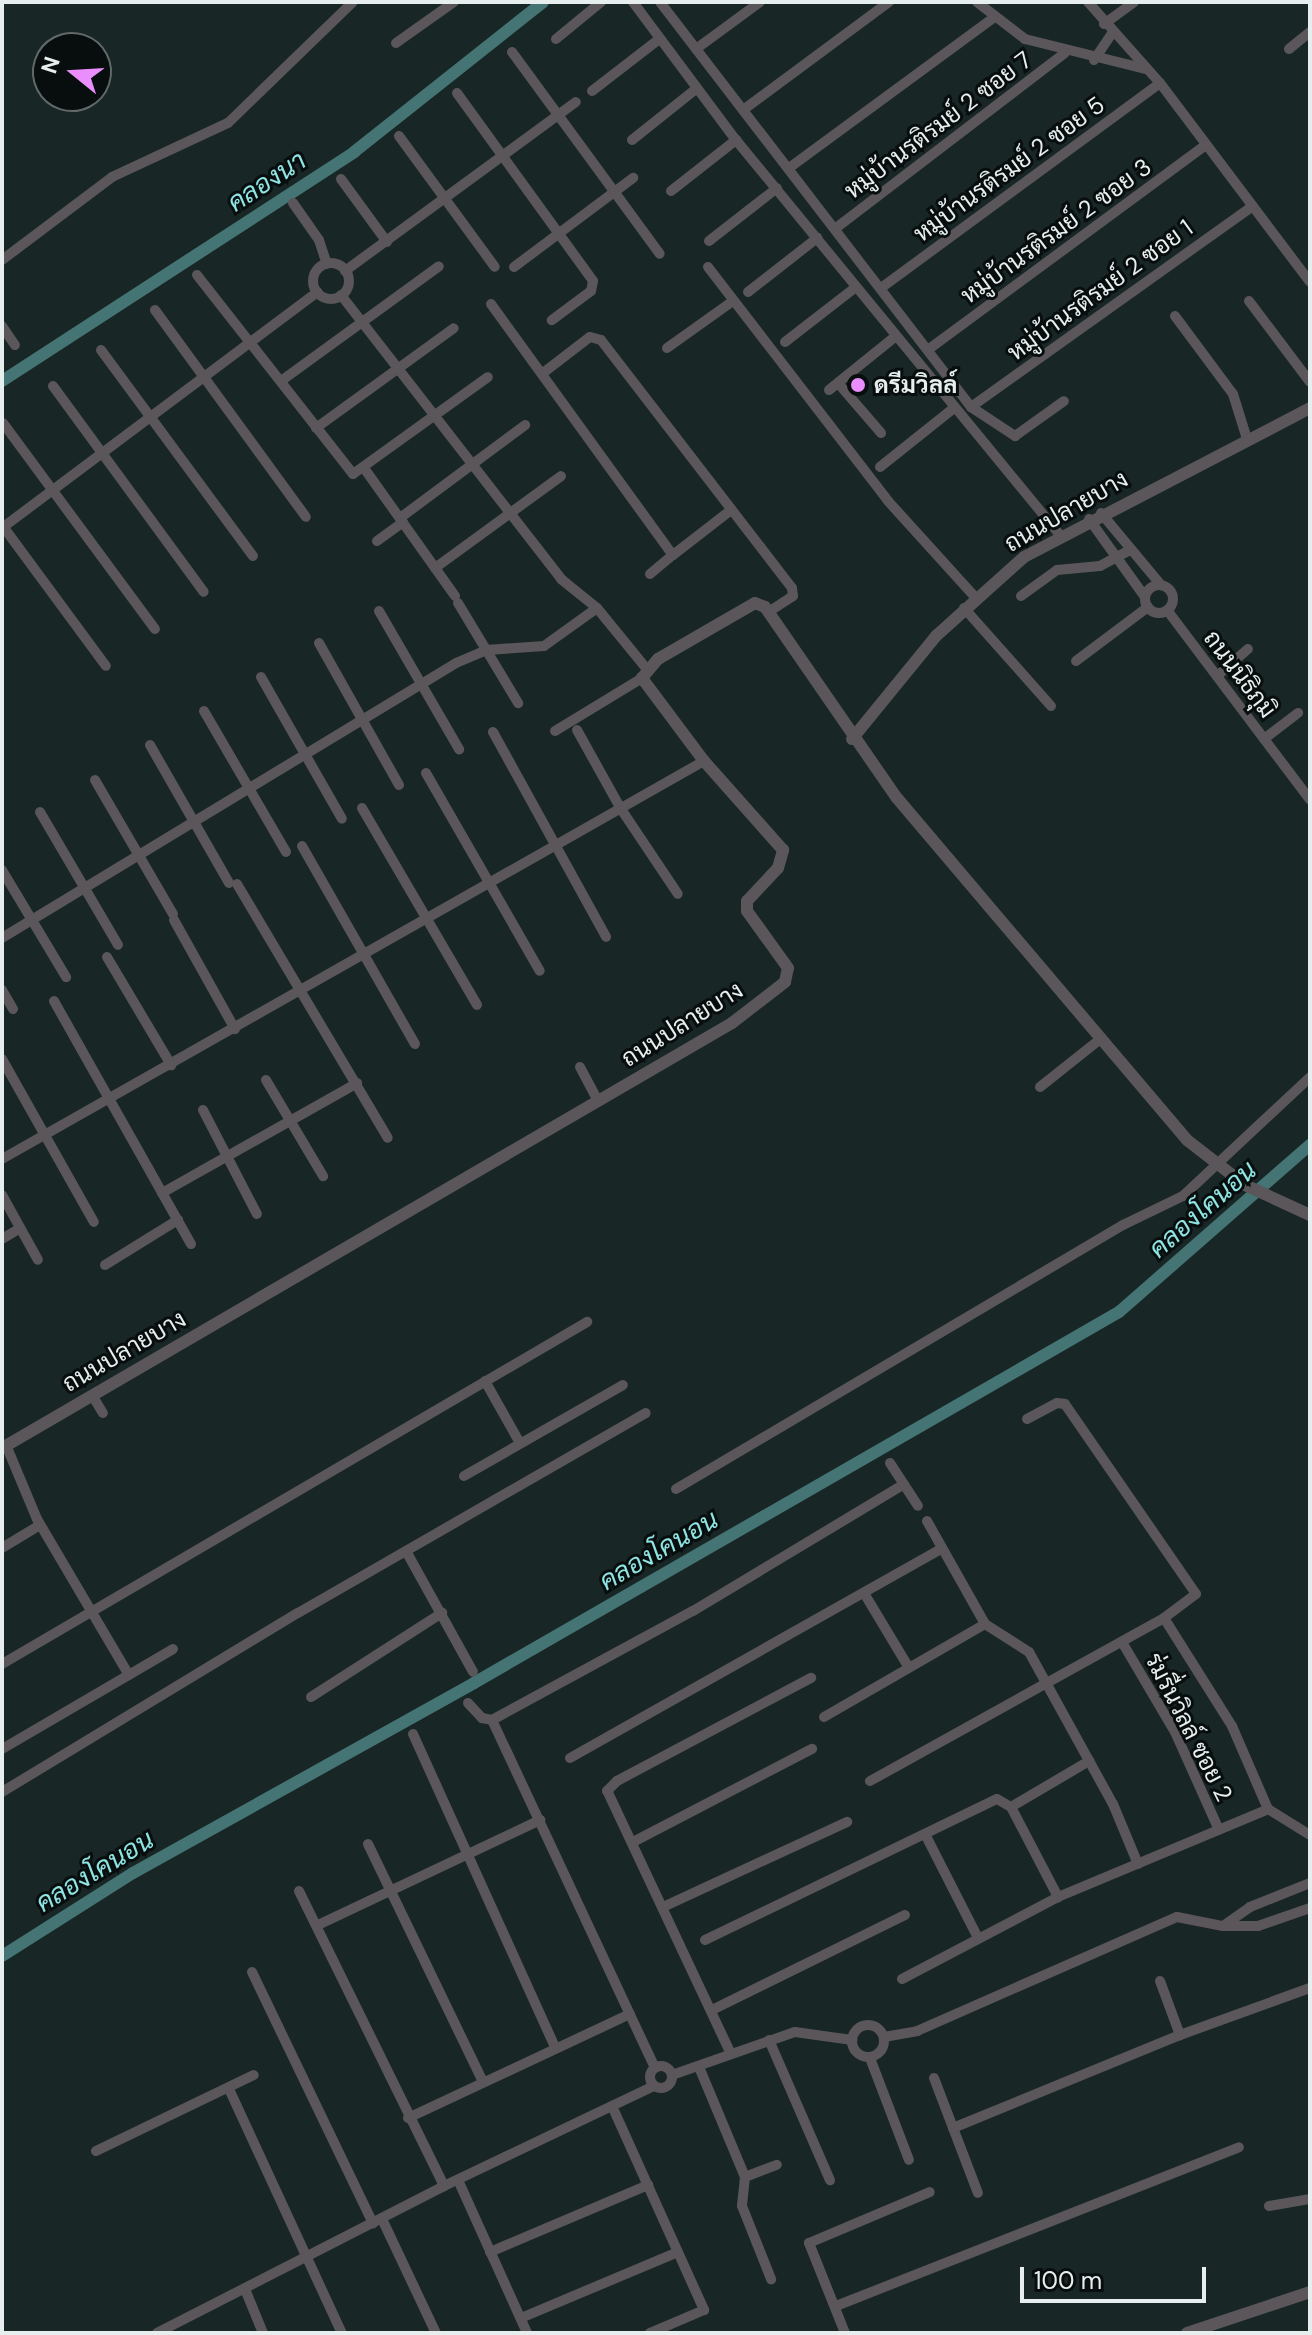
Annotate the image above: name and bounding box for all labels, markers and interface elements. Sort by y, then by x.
north arrow [32,32,112,112]
street label: หมู่บ้านรติรมย์ 2 ซอย 7 [839,45,1037,205]
text: N [34,53,67,77]
street label: หมู่บ้านรติรมย์ 2 ซอย 5 [908,90,1110,248]
water label: คลองนา [222,145,312,219]
street label: หมู่บ้านรติรมย์ 2 ซอย 3 [955,152,1157,310]
street label: หมู่บ้านรติรมย์ 2 ซอย 1 [1002,213,1198,367]
place label: ดรีมวิลล์ [874,371,957,399]
marker: ดรีมวิลล์ [849,376,867,394]
street label: ถนนปลายบาง [999,464,1133,558]
street label: ถนนนิธิภุมิ [1198,624,1282,724]
street label: ถนนปลายบาง [616,975,748,1073]
water label: คลองโคนอน [1143,1155,1263,1265]
street label: ถนนปลายบาง [57,1304,191,1398]
water label: คลองโคนอน [594,1505,724,1597]
street label: ร่มรื่นวิลล์ ซอย 2 [1139,1648,1239,1806]
water label: คลองโคนอน [31,1825,159,1919]
scale bar [1024,2251,1210,2301]
text: 100 m [1034,2265,1102,2296]

